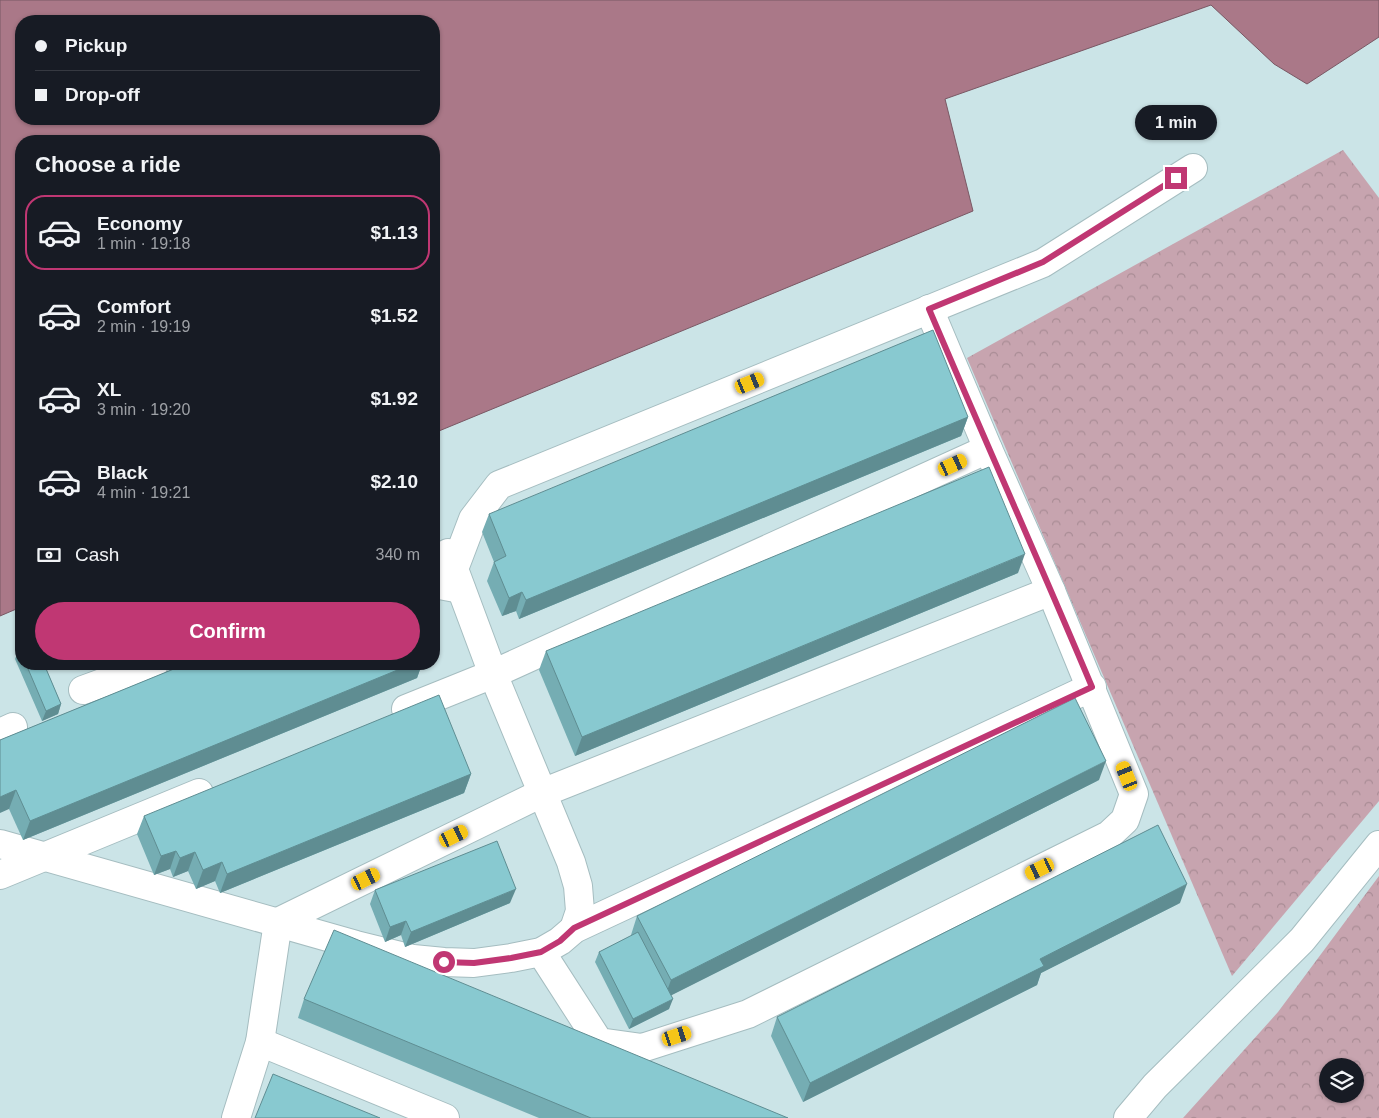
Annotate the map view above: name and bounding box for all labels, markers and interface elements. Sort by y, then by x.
text: Pickup [65,35,127,56]
text: Drop-off [65,84,140,105]
callout: 1 min [1135,106,1217,140]
text: 1 min [1155,114,1197,131]
text: Choose a ride [35,152,180,177]
route end [1165,167,1187,189]
icon: car [37,210,82,255]
text: Economy [97,213,183,234]
text: $1.13 [370,222,418,243]
text: 1 min · 19:18 [97,235,190,252]
icon: car [37,293,82,338]
text: Comfort [97,296,171,317]
text: $1.52 [370,305,418,326]
text: 2 min · 19:19 [97,318,190,335]
car [733,370,766,396]
icon: car [37,376,82,421]
text: XL [97,379,121,400]
text: $1.92 [370,388,418,409]
text: 3 min · 19:20 [97,401,190,418]
car [936,452,969,478]
icon: car [37,459,82,504]
text: Black [97,462,148,483]
text: $2.10 [370,471,418,492]
text: 4 min · 19:21 [97,484,190,501]
icon: cash [35,541,63,569]
text: Cash [75,544,119,565]
text: 340 m [376,546,420,563]
button: Confirm [35,602,420,660]
car [1114,759,1139,793]
car [437,823,470,849]
car [1023,856,1056,882]
car [349,866,382,892]
route start [433,951,455,973]
car [660,1024,693,1048]
map controls [1319,1058,1364,1103]
button: layers [1319,1058,1364,1103]

